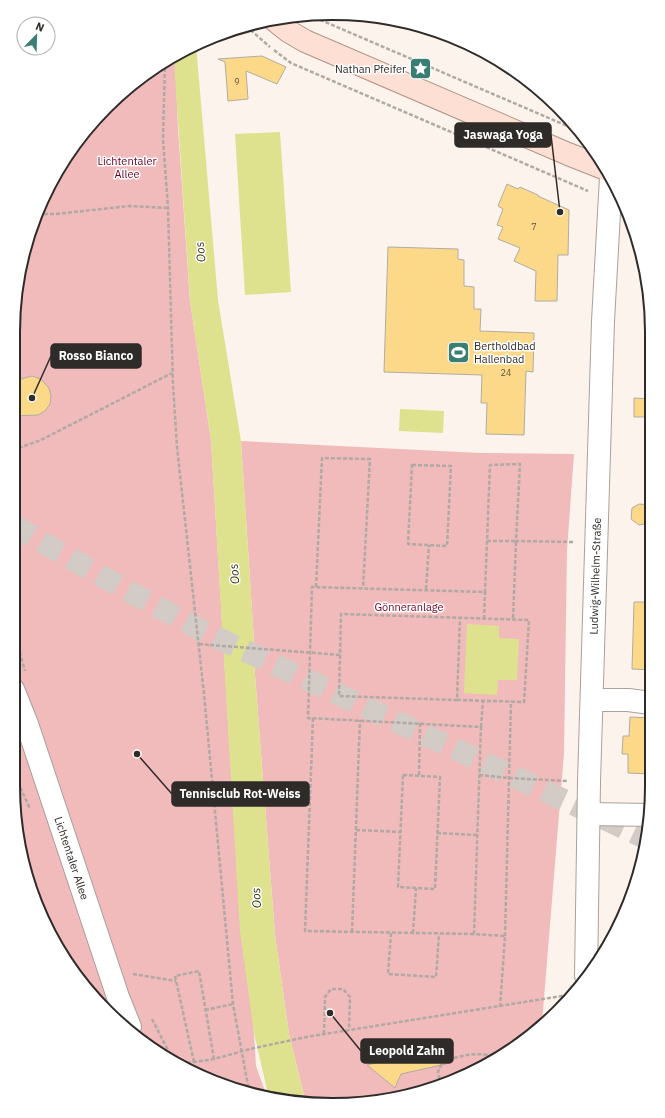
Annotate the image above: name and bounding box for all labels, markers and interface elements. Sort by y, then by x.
north arrow [16,16,56,56]
text: N [34,19,46,35]
place icon: Nathan Pfeifer [408,56,434,82]
place label: Nathan Pfeifer [335,62,406,76]
house number: 9 [234,76,240,87]
callout: Jaswaga Yoga [455,123,551,147]
text: Jaswaga Yoga [463,127,543,142]
park label: Lichtentaler Allee [98,154,156,181]
house number: 7 [531,221,537,232]
water label: Oos [191,241,209,263]
sports icon: Bertholdbad Hallenbad [446,339,472,365]
place label: Bertholdbad Hallenbad [474,339,536,366]
callout: Rosso Bianco [51,344,141,368]
text: Rosso Bianco [59,348,134,363]
house number: 24 [501,367,511,378]
street label: Ludwig-Wilhelm-Straße [586,517,604,635]
water label: Oos [226,563,242,585]
park label: Gönneranlage [374,600,444,614]
callout: Tennisclub Rot-Weiss [172,782,309,806]
text: Tennisclub Rot-Weiss [179,786,301,801]
street label: Lichtentaler Allee [51,815,92,901]
water label: Oos [248,887,264,909]
callout: Leopold Zahn [361,1039,453,1063]
text: Leopold Zahn [369,1043,445,1058]

